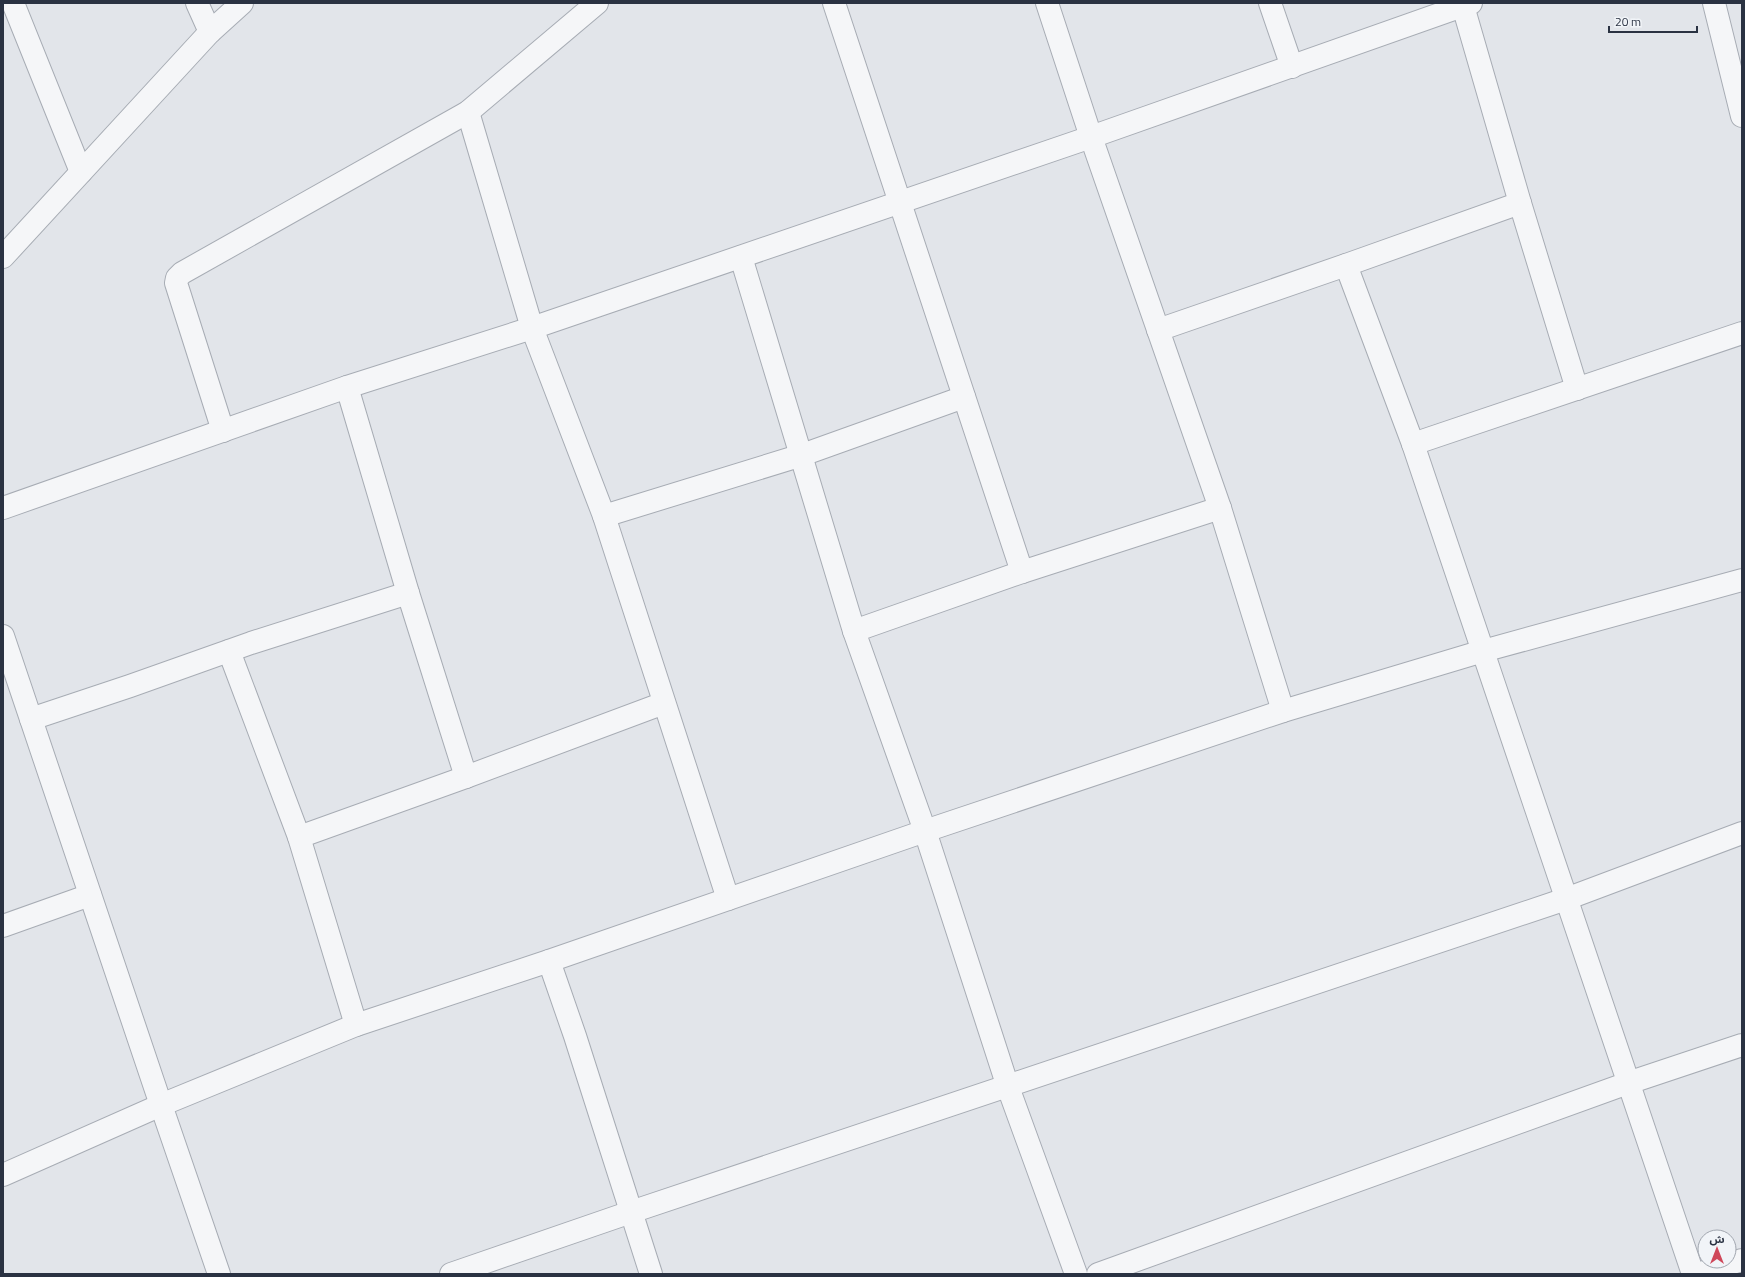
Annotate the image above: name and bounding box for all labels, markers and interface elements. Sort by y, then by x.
scale bar [1609,8,1697,34]
text: 20 m [1615,12,1641,31]
north arrow [1697,1229,1737,1269]
text: ش [1709,1231,1725,1247]

